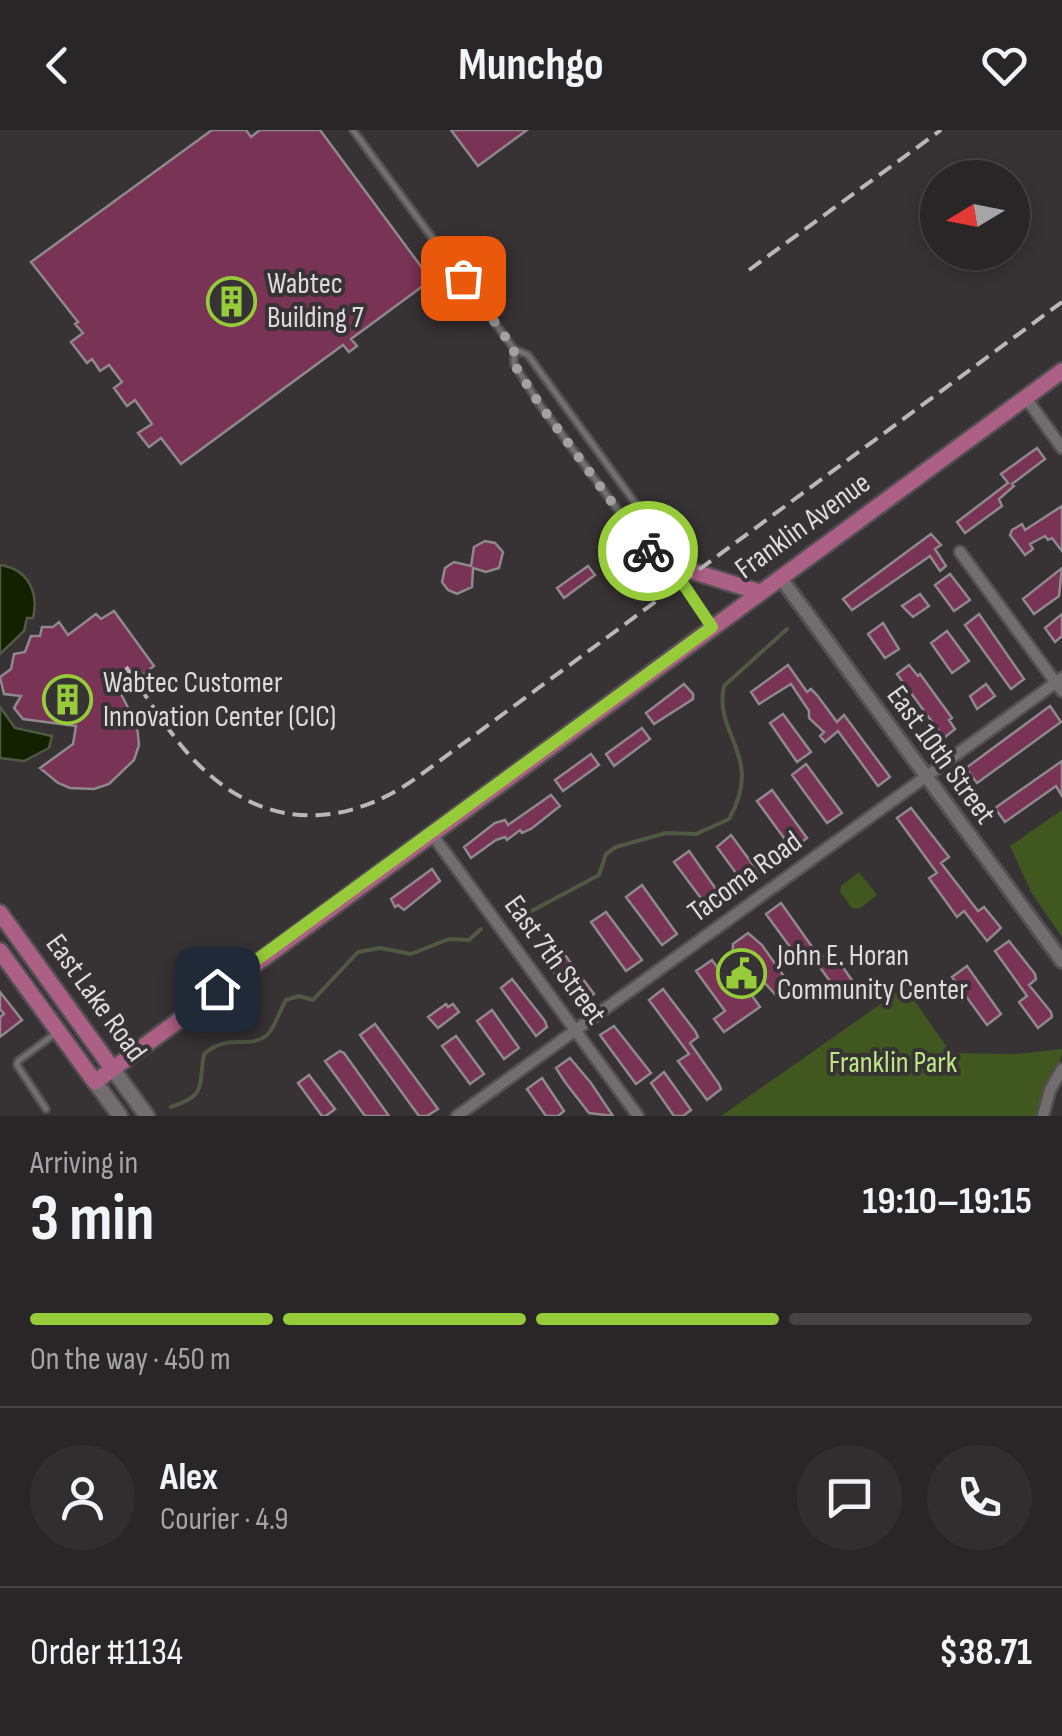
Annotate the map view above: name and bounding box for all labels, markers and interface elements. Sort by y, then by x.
icon: back [30,38,85,93]
text: Munchgo [458,38,604,93]
icon: heart [977,38,1032,93]
north arrow [920,160,1030,270]
map controls [920,160,1030,270]
pin [421,236,506,321]
icon: bag [436,251,491,306]
place label: Wabtec Building 7 [267,266,364,336]
building icon: Wabtec Building 7 [206,275,258,327]
street label: Franklin Avenue [728,465,878,587]
courier [598,501,698,601]
icon: bike [621,524,676,579]
place label: Wabtec Customer Innovation Center (CIC) [103,665,336,735]
building icon: Wabtec Customer Innovation Center (CIC) [42,674,94,726]
street label: East 10th Street [879,679,1003,831]
street label: Tacoma Road [681,824,809,930]
street label: East 7th Street [496,889,614,1031]
street label: East Lake Road [38,927,154,1069]
place label: John E. Horan Community Center [776,938,968,1008]
pin [175,947,260,1032]
public building icon: John E. Horan Community Center [716,947,768,999]
icon: home [190,962,245,1017]
park label: Franklin Park [829,1045,958,1081]
text: Arriving in [30,1144,138,1183]
text: 19:10–19:15 [863,1179,1032,1224]
text: 3 min [30,1181,154,1259]
text: On the way · 450 m [30,1340,231,1379]
button: person [30,1445,135,1550]
button: chat [797,1445,902,1550]
button: phone [927,1445,1032,1550]
text: Alex [160,1455,218,1500]
text: Courier · 4.9 [160,1500,288,1539]
text: Order #1134 [30,1630,183,1675]
text: $38.71 [939,1630,1032,1675]

